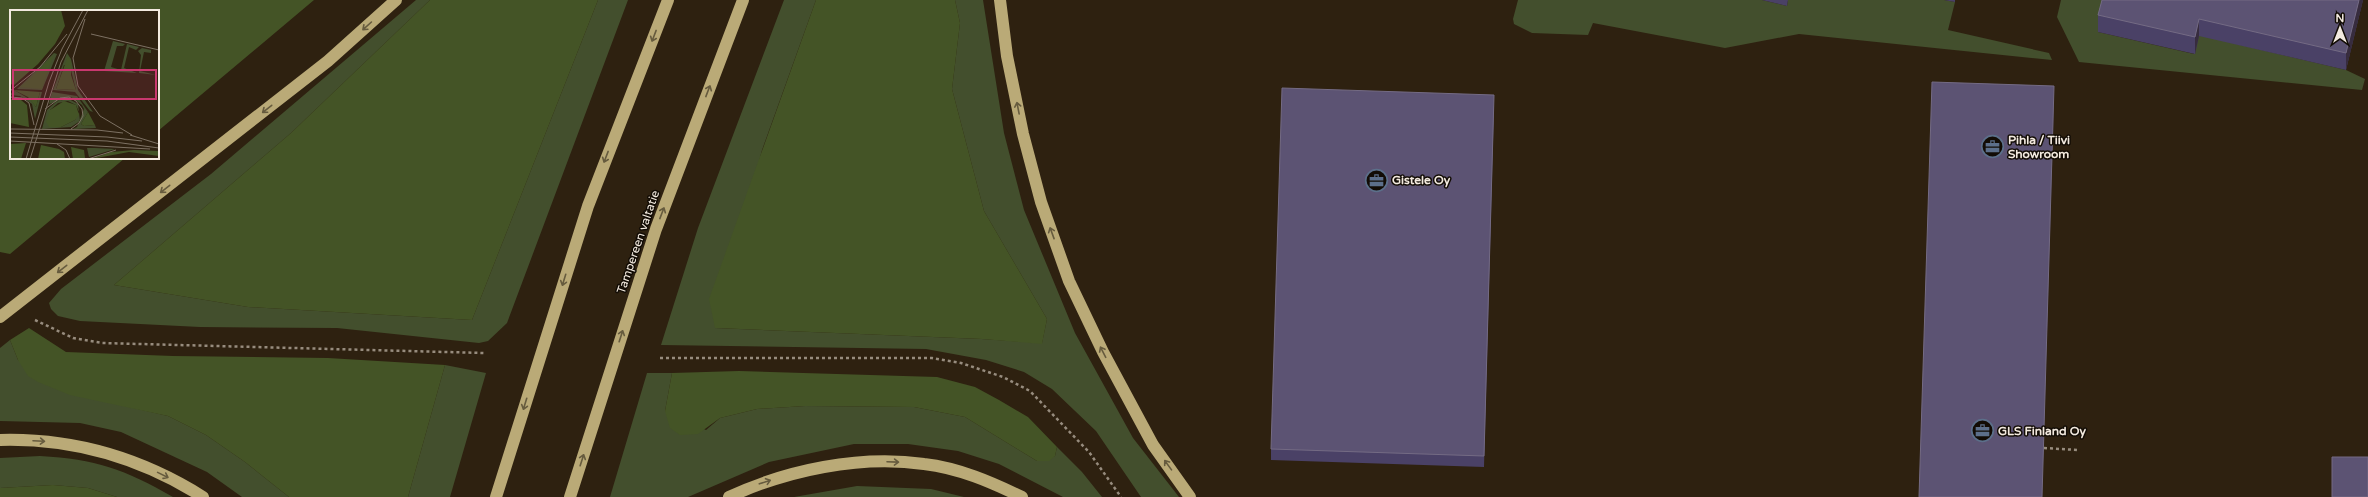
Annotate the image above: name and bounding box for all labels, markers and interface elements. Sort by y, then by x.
north arrow [2320,8,2360,48]
inset map [10,10,159,159]
text: N [2336,12,2344,25]
one-way arrow [362,21,372,31]
one-way arrow [649,30,657,42]
one-way arrow [705,86,713,98]
one-way arrow [1013,102,1021,115]
one-way arrow [261,105,272,113]
place label: Pihla / Tiivi Showroom [2008,133,2070,161]
office icon: Pihla / Tiivi Showroom [1979,134,2005,160]
one-way arrow [602,151,610,163]
office icon: Gistele Oy [1363,167,1389,193]
place label: Gistele Oy [1392,173,1451,188]
one-way arrow [159,185,170,194]
street label: Tampereen valtatie [614,188,662,296]
one-way arrow [658,207,666,219]
one-way arrow [1048,227,1055,240]
one-way arrow [57,265,68,273]
one-way arrow [560,274,567,287]
one-way arrow [618,330,626,342]
one-way arrow [1099,347,1106,359]
one-way arrow [521,398,528,411]
office icon: GLS Finland Oy [1970,418,1996,444]
place label: GLS Finland Oy [1998,424,2086,439]
one-way arrow [32,437,45,445]
one-way arrow [579,454,586,467]
one-way arrow [886,458,899,466]
one-way arrow [1163,460,1172,471]
one-way arrow [157,472,169,479]
one-way arrow [758,478,770,486]

